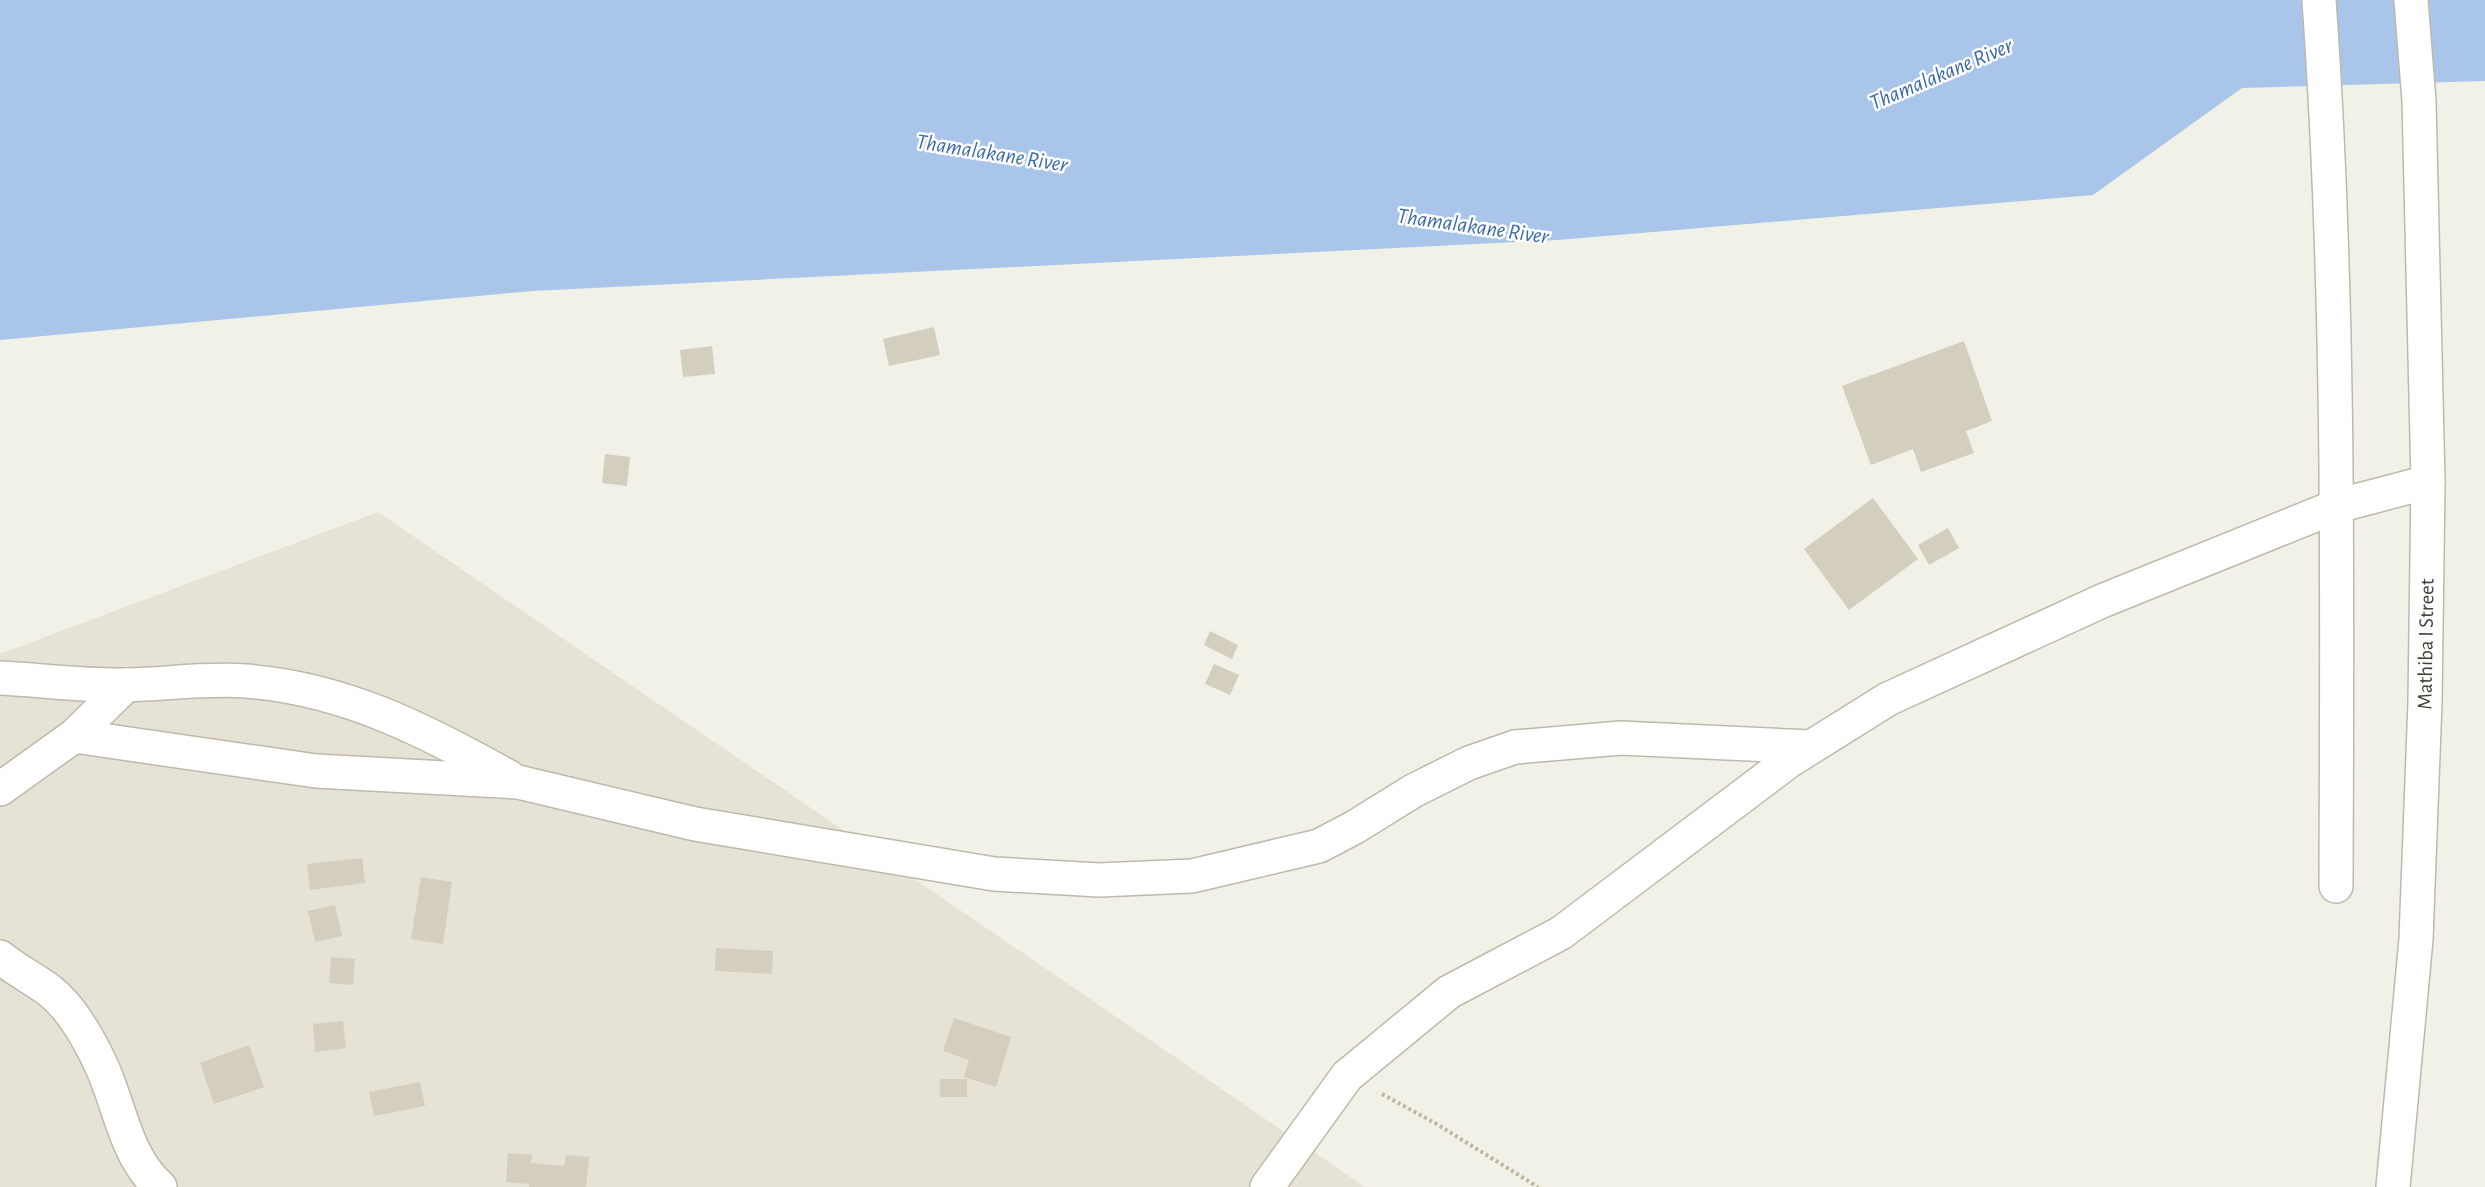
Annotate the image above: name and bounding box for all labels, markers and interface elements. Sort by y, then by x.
water label: Thamalakane River [1866,34,2016,114]
water label: Thamalakane River [915,130,1070,176]
water label: Thamalakane River [1396,204,1551,248]
street label: Mathiba I Street [2414,578,2438,710]

